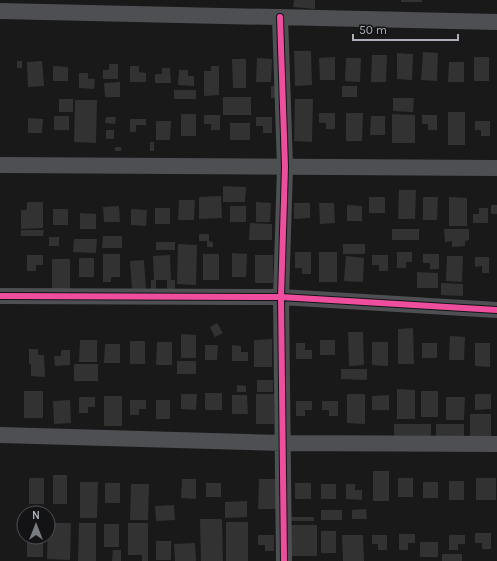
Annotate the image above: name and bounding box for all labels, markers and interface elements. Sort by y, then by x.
scale bar [353,16,458,42]
text: 50 m [359,23,387,37]
north arrow [16,505,56,545]
text: N [32,509,40,522]

